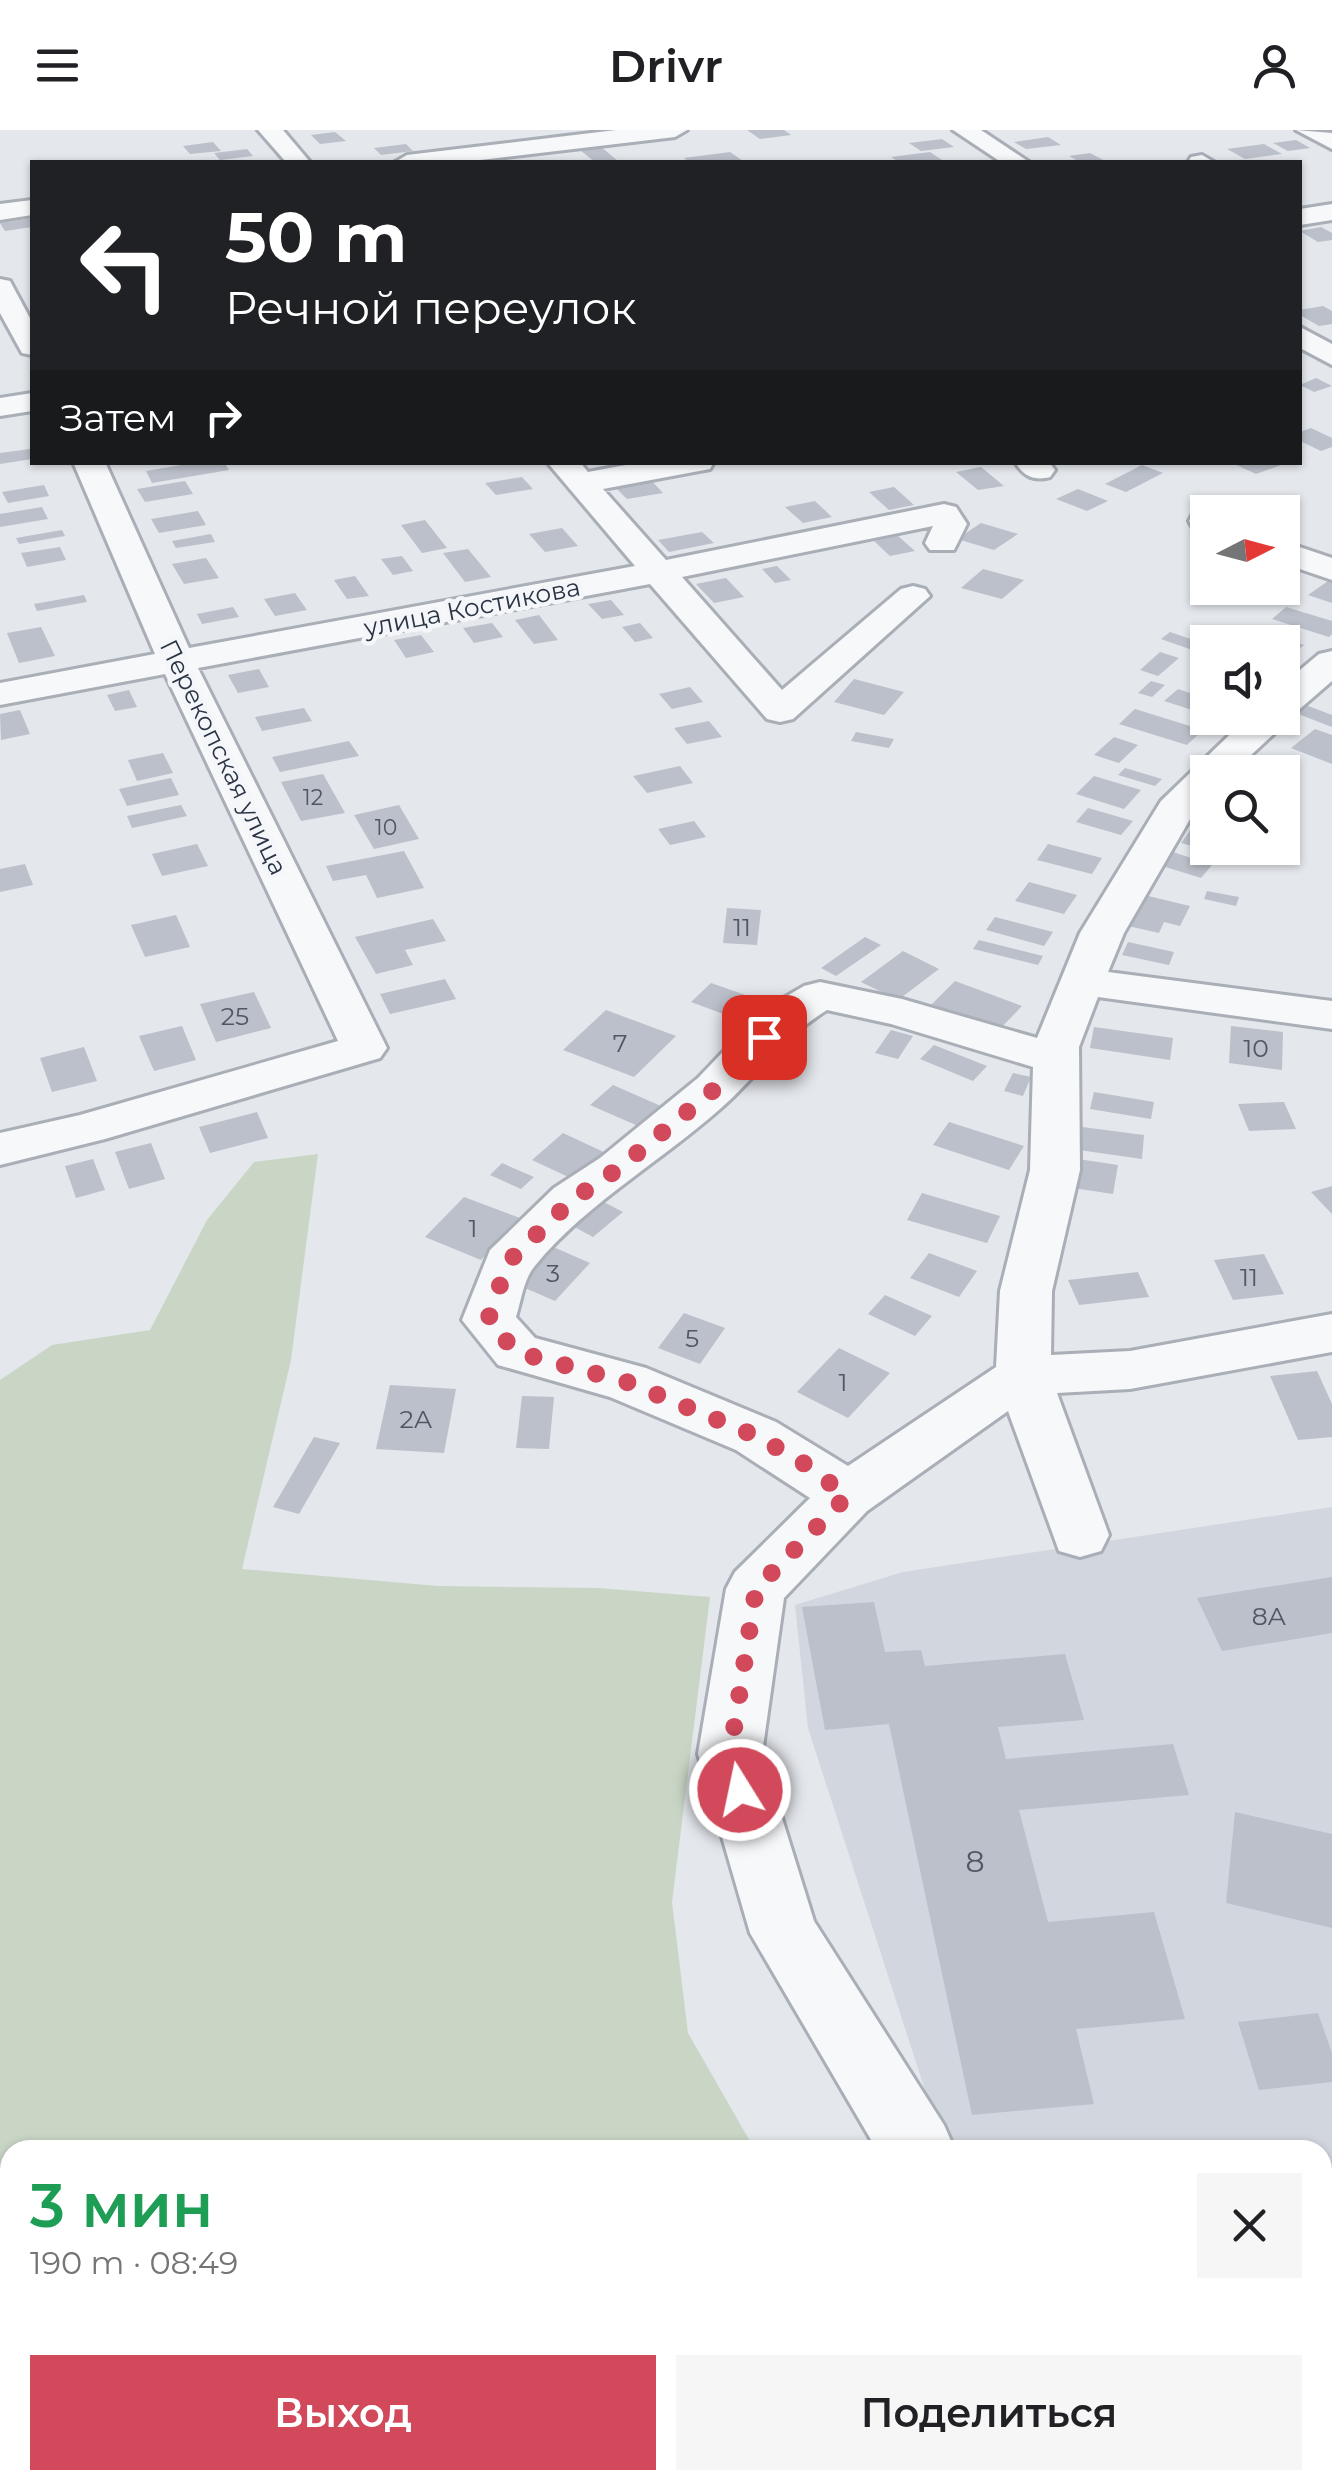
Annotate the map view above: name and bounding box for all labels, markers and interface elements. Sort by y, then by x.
icon: menu [30,38,85,93]
text: Drivr [609,38,723,93]
icon: person [1247,38,1302,93]
text: 50 m [225,194,407,280]
icon: left [60,200,190,330]
text: Речной переулок [225,280,636,335]
icon: right [196,390,251,445]
text: Затем [60,394,176,441]
north arrow [1190,495,1300,605]
map controls [1190,495,1300,865]
street label: улица Костикова [360,571,583,643]
button: sound [1190,625,1300,735]
street label: Перекопская улица [154,634,294,880]
button: search [1190,755,1300,865]
house number: 12 [303,784,323,811]
house number: 10 [375,814,397,841]
house number: 11 [733,912,751,942]
pin [722,995,807,1080]
house number: 25 [221,1001,249,1031]
icon: arrive [737,1010,792,1065]
house number: 7 [613,1028,627,1058]
house number: 10 [1243,1033,1269,1063]
house number: 1 [468,1213,478,1243]
house number: 3 [546,1258,560,1288]
house number: 11 [1240,1262,1258,1292]
house number: 5 [685,1323,699,1353]
house number: 1 [838,1367,848,1397]
house number: 2А [400,1404,433,1434]
house number: 8А [1252,1601,1287,1631]
position arrow [688,1738,792,1842]
house number: 8 [965,1843,985,1880]
text: 3 мин [30,2169,213,2242]
button: close [1197,2173,1302,2278]
text: 190 m · 08:49 [30,2243,238,2282]
button: Выход [30,2355,656,2470]
button: Поделиться [676,2355,1302,2470]

